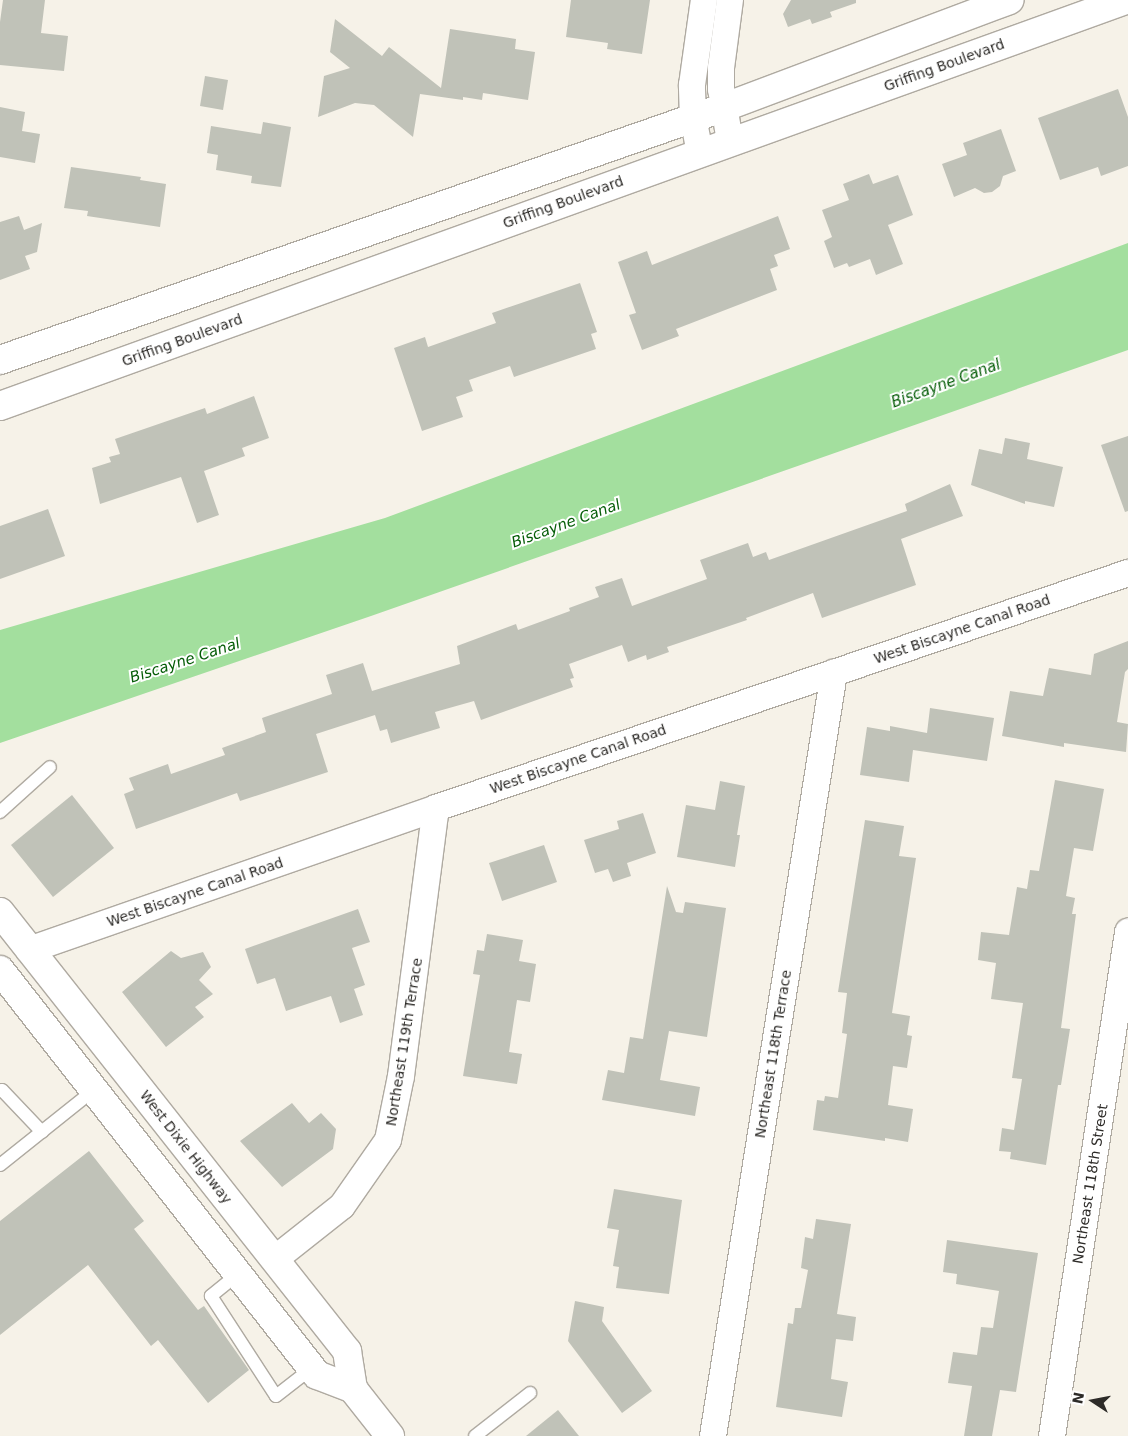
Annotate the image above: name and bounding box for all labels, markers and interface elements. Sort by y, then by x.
street label: Griffing Boulevard [881,35,1007,95]
street label: Griffing Boulevard [500,172,626,232]
street label: Griffing Boulevard [119,310,245,370]
water label: Biscayne Canal [889,356,1003,412]
water label: Biscayne Canal [509,496,623,552]
street label: West Biscayne Canal Road [872,591,1052,667]
water label: Biscayne Canal [128,635,242,687]
street label: West Biscayne Canal Road [488,721,668,797]
street label: West Biscayne Canal Road [105,854,285,930]
street label: Northeast 119th Terrace [382,957,426,1127]
street label: Northeast 118th Terrace [751,969,795,1139]
street label: West Dixie Highway [137,1087,235,1207]
street label: Northeast 118th Street [1069,1103,1111,1265]
north arrow [1068,1376,1118,1426]
text: N [1069,1391,1087,1405]

